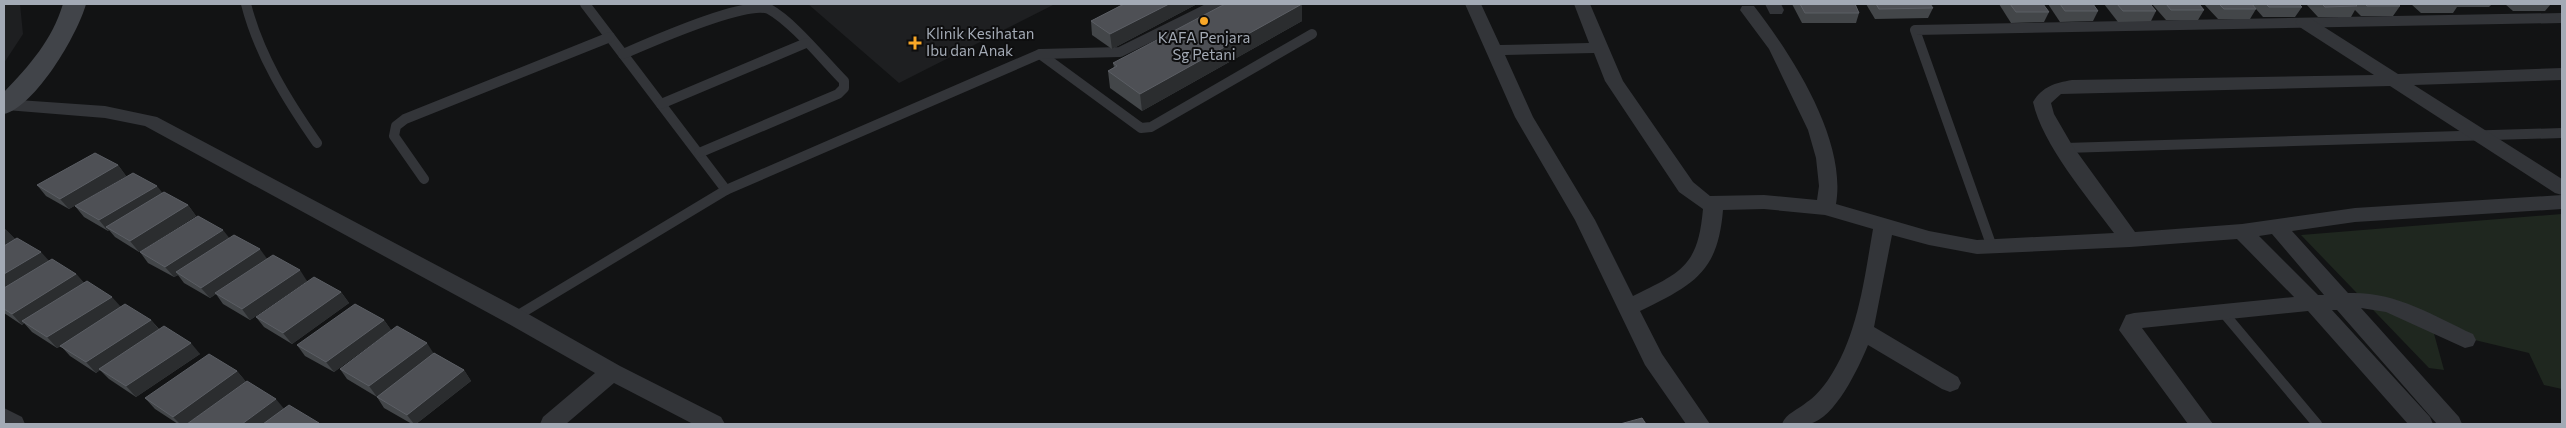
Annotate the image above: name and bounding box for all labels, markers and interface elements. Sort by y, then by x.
marker: KAFA Penjara Sg Petani [1198,15,1210,27]
place label: Klinik Kesihatan Ibu dan Anak [926,24,1034,59]
place label: KAFA Penjara Sg Petani [1158,28,1250,63]
marker: Klinik Kesihatan Ibu dan Anak [908,36,922,50]

